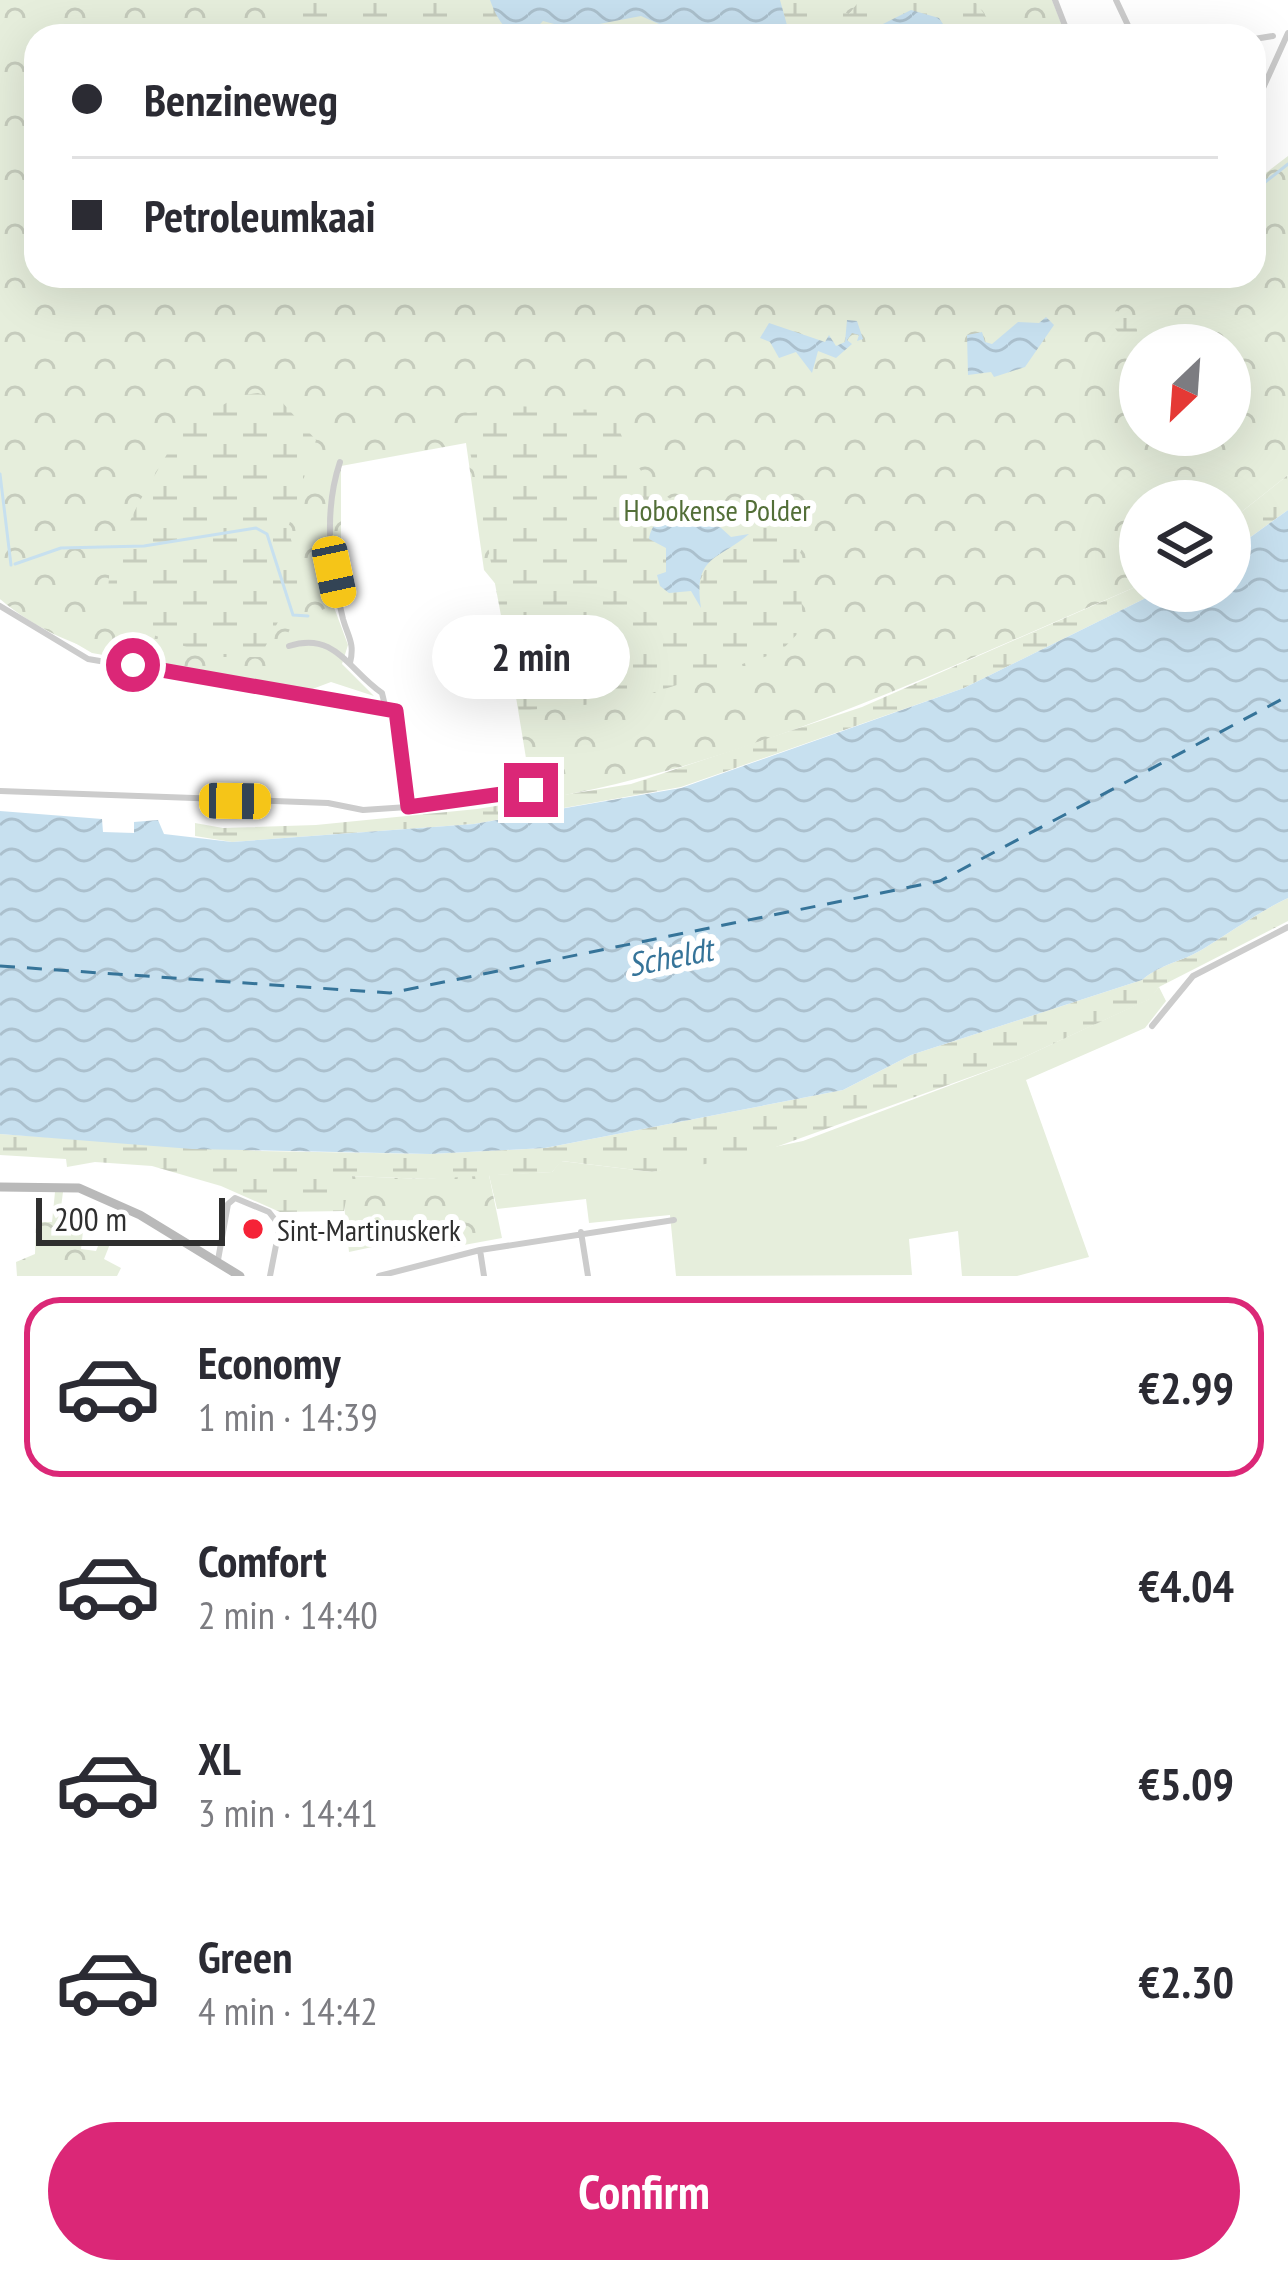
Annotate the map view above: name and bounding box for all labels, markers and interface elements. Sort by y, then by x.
text: Benzineweg [144,70,338,128]
text: Petroleumkaai [144,186,376,244]
north arrow [1119,324,1251,456]
map controls [1119,324,1251,612]
button: layers [1119,480,1251,612]
park label: Hobokense Polder [623,490,811,529]
car [309,533,359,611]
callout: 2 min [432,616,630,700]
text: 2 min [492,631,570,682]
route start [106,638,160,692]
route end [504,763,558,817]
car [199,782,271,820]
water label: Scheldt [624,926,720,985]
scale bar [36,1192,225,1245]
text: 200 m [54,1197,127,1240]
place label: Sint-Martinuskerk [277,1210,461,1249]
marker: Sint-Martinuskerk [240,1216,266,1242]
icon: car [54,1333,162,1441]
text: Economy [198,1333,341,1391]
text: €2.99 [1138,1358,1234,1416]
text: 1 min · 14:39 [198,1391,378,1442]
icon: car [54,1531,162,1639]
text: Comfort [198,1531,327,1589]
text: €4.04 [1138,1556,1234,1614]
text: 2 min · 14:40 [198,1589,378,1640]
icon: car [54,1729,162,1837]
text: XL [198,1729,241,1787]
text: €5.09 [1138,1754,1234,1812]
text: 3 min · 14:41 [198,1787,378,1838]
icon: car [54,1927,162,2035]
text: Green [198,1927,293,1985]
text: €2.30 [1138,1952,1234,2010]
text: 4 min · 14:42 [198,1985,378,2036]
button: Confirm [48,2122,1240,2260]

